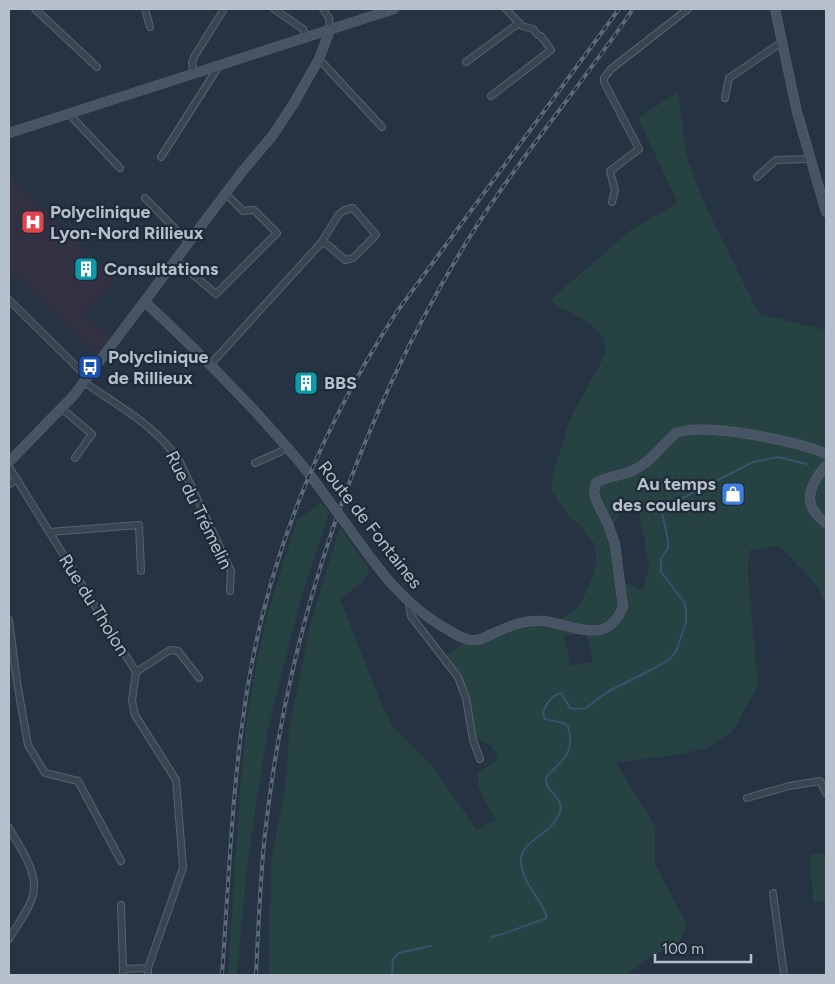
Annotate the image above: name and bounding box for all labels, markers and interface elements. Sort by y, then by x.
place label: Polyclinique Lyon-Nord Rillieux [50,201,204,244]
hospital icon: Polyclinique Lyon-Nord Rillieux [20,209,46,235]
building icon: Consultations [73,256,99,282]
place label: Consultations [104,258,219,280]
place label: Polyclinique de Rillieux [108,346,208,389]
bus stop icon: Polyclinique de Rillieux [77,354,103,380]
building icon: BBS [293,370,319,396]
place label: BBS [324,372,357,394]
street label: Rue du Trémelin [161,447,237,573]
street label: Route de Fontaines [313,457,427,593]
place label: Au temps des couleurs [612,473,717,516]
shop icon: Au temps des couleurs [720,481,746,507]
street label: Rue du Tholon [54,550,134,660]
scale bar [655,932,751,964]
text: 100 m [662,940,704,958]

